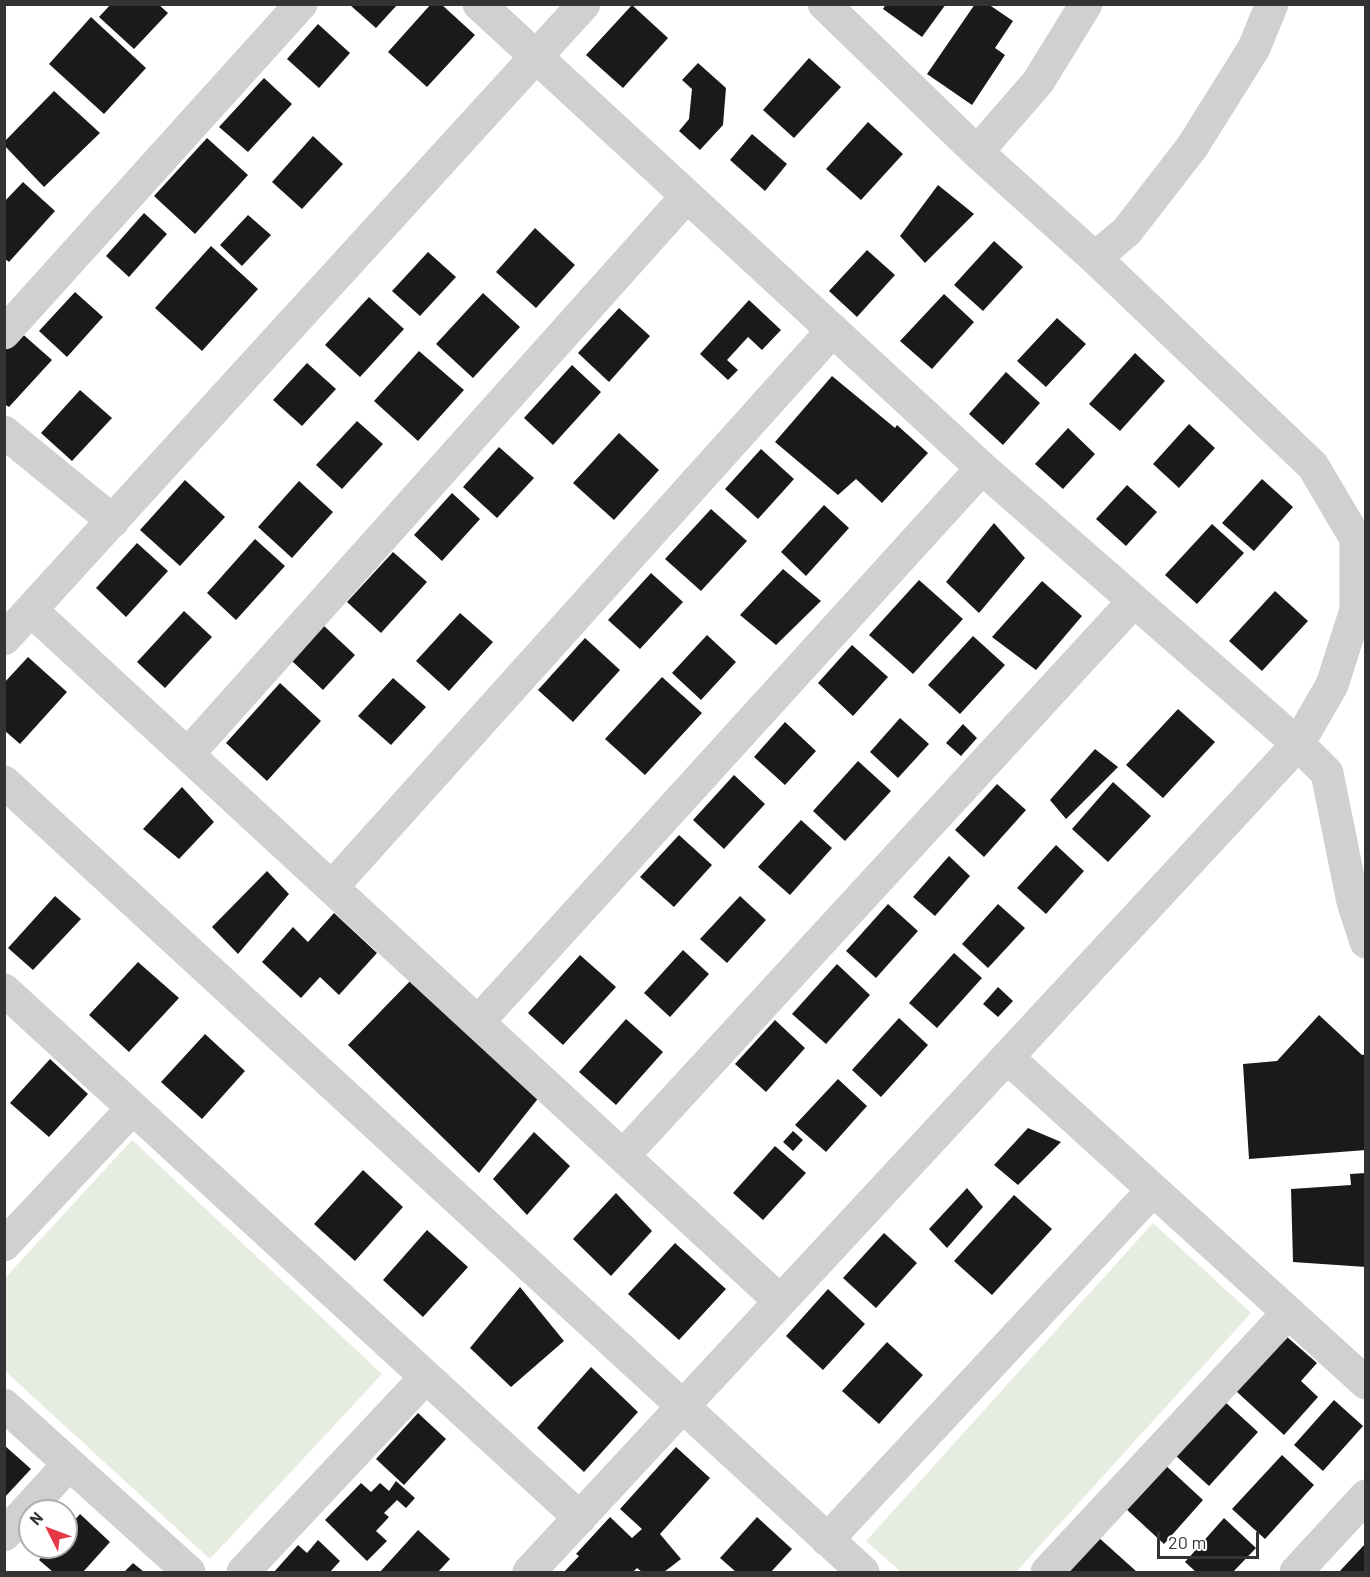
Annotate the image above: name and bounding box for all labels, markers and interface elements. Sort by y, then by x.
north arrow [18,1499,78,1559]
text: N [25,1508,46,1528]
scale bar [1160,1520,1262,1558]
text: 20 m [1168,1531,1206,1553]

